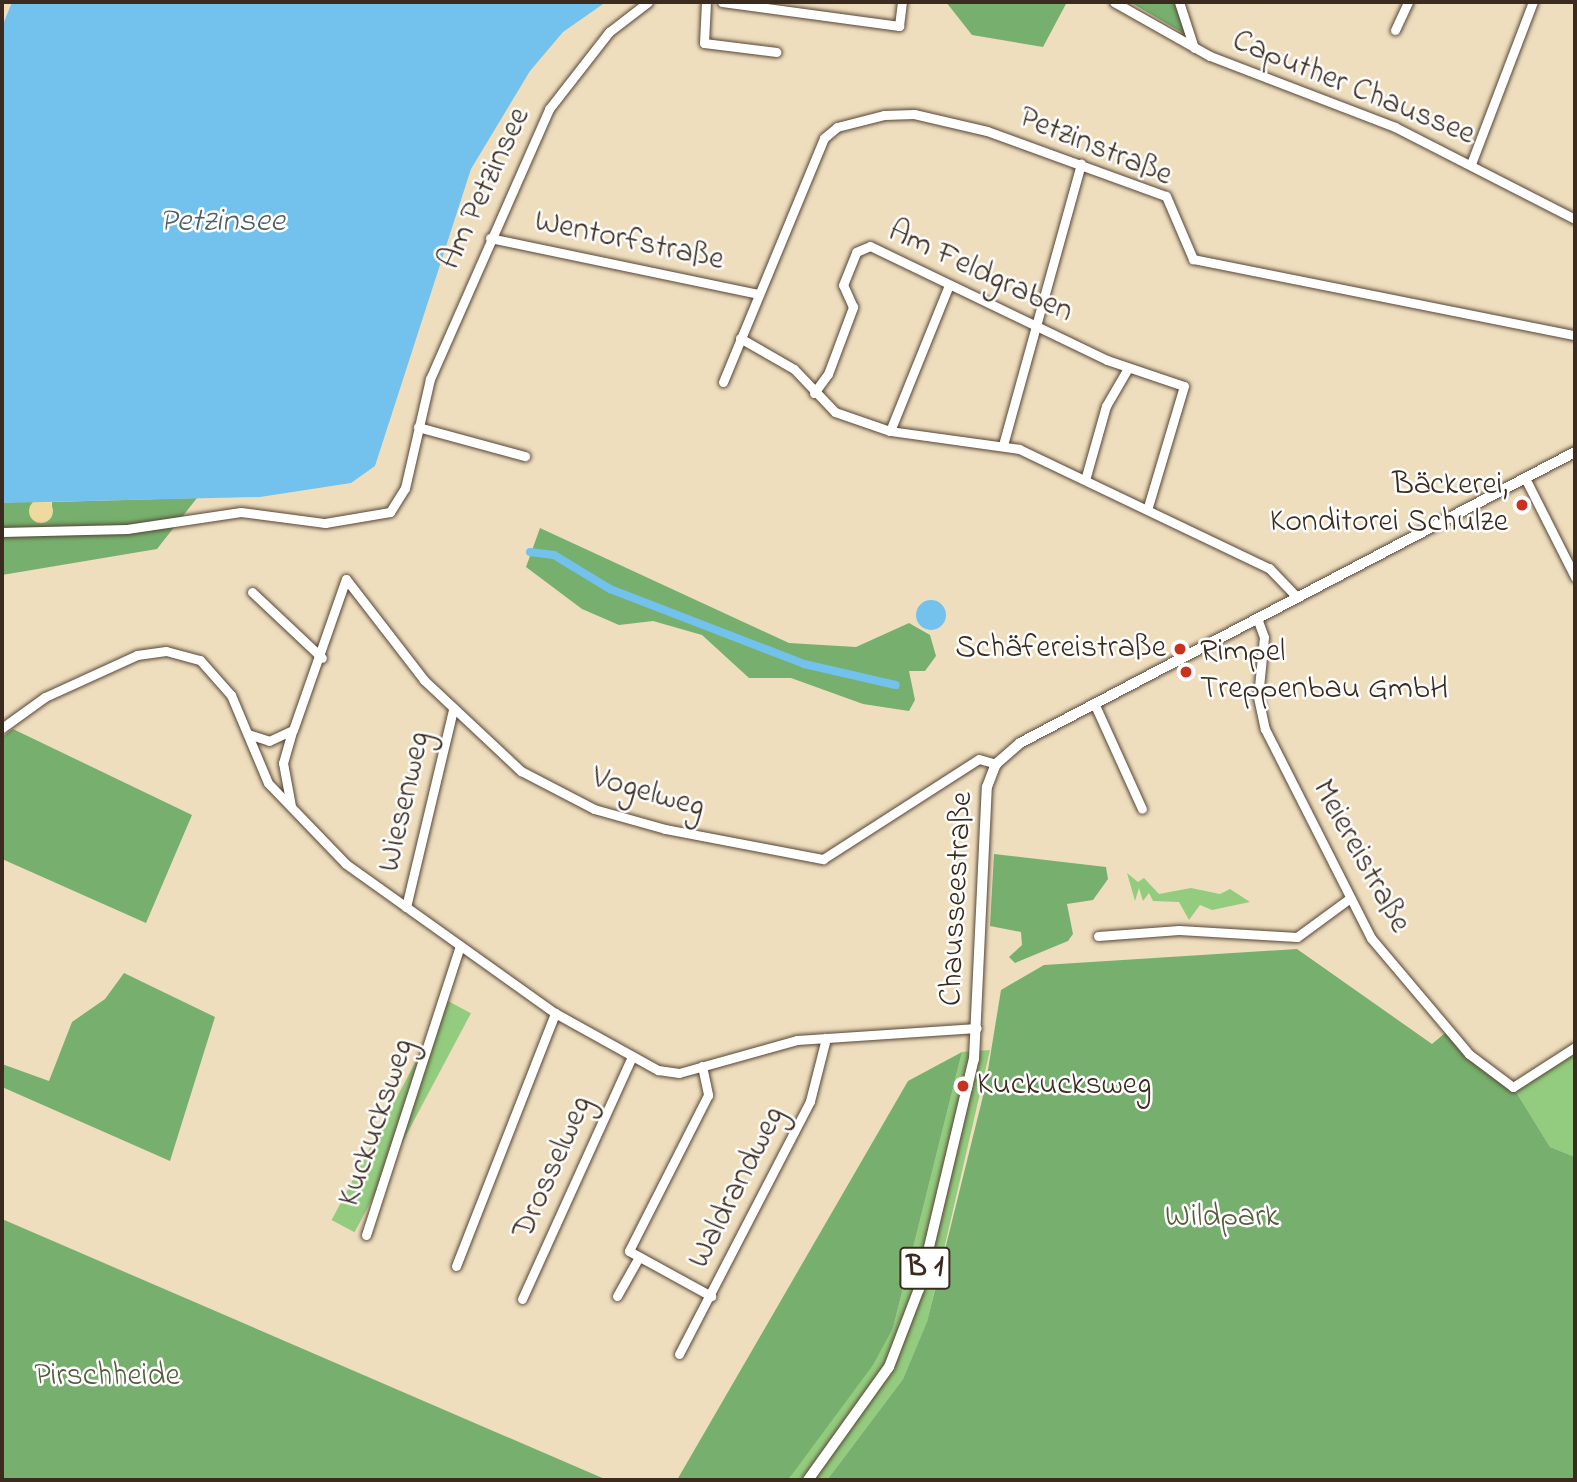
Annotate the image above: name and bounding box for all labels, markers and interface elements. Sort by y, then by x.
street label: Caputher Chaussee [1226,23,1480,155]
street label: Petzinstraße [1013,100,1177,196]
street label: Am Petzinsee [432,102,540,276]
water label: Petzinsee [159,203,285,243]
street label: Wentorfstraße [531,203,727,281]
street label: Am Feldgraben [881,213,1079,333]
place label: Bäckerei, Konditorei Schulze [1270,468,1508,543]
marker: Bäckerei, Konditorei Schulze [1514,497,1530,513]
place label: Schäfereistraße [955,630,1166,668]
place label: Rimpel Treppenbau GmbH [1200,635,1448,710]
marker: Schäfereistraße [1172,641,1188,657]
marker: Rimpel Treppenbau GmbH [1178,664,1194,680]
street label: Wiesenweg [371,728,441,876]
street label: Vogelweg [587,760,709,828]
street label: Meiereistraße [1302,774,1418,940]
street label: Chausseestraße [933,791,983,1007]
street label: Kuckucksweg [331,1034,425,1212]
place label: Kuckucksweg [977,1067,1151,1105]
marker: Kuckucksweg [955,1078,971,1094]
street label: Drosselweg [506,1091,602,1245]
street label: Waldrandweg [681,1101,795,1275]
park label: Wildpark [1165,1199,1279,1237]
road number: B 1 [899,1242,951,1294]
park label: Pirschheide [34,1358,180,1396]

